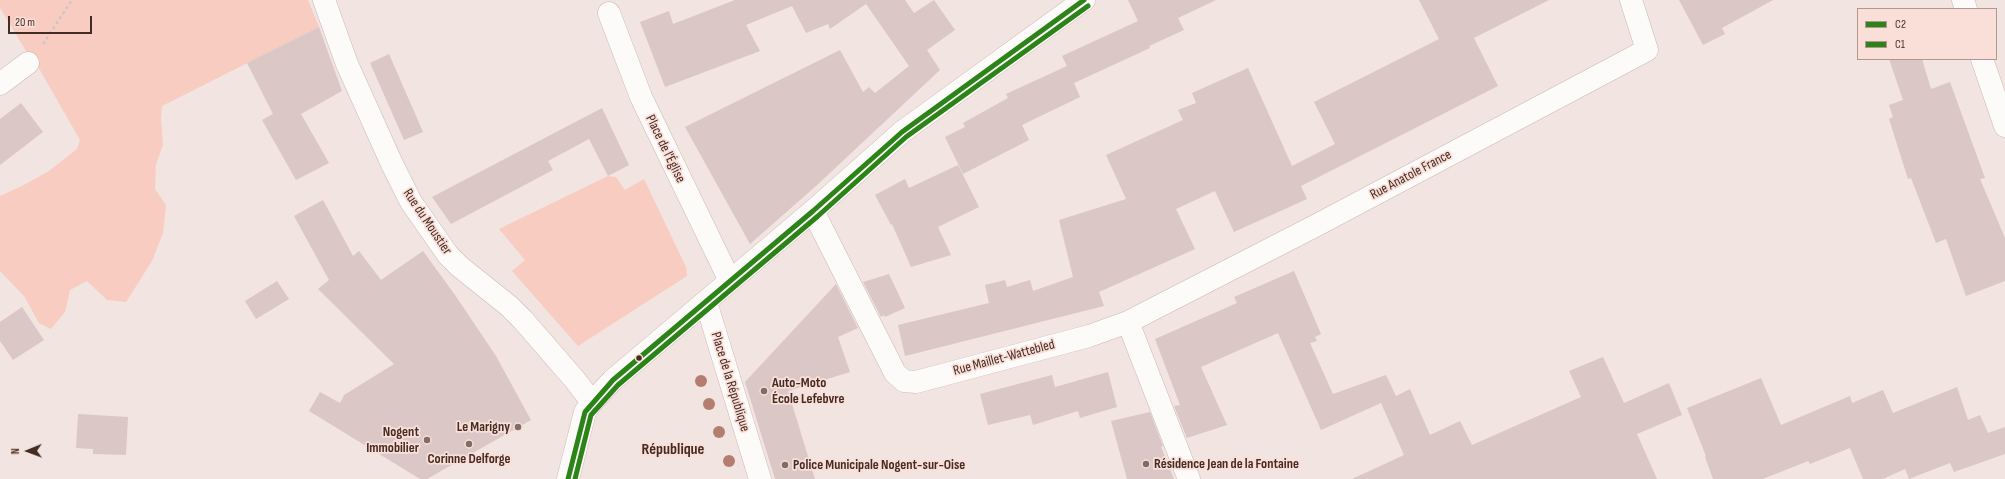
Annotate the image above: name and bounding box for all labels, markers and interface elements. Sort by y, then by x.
scale bar [10,8,94,34]
legend [1857,8,1997,60]
text: 20 m [15,15,35,30]
text: C2 [1895,17,1906,32]
text: C1 [1895,37,1905,52]
street label: Place de l'Église [641,112,689,186]
street label: Rue Anatole France [1367,146,1455,204]
street label: Rue du Moustier [399,186,455,258]
street label: Place de la République [707,330,753,434]
street label: Rue Maillet-Wattebled [951,336,1057,380]
unlabelled marker [634,353,644,363]
place label: Auto-Moto École Lefebvre [772,375,844,408]
marker: Auto-Moto École Lefebvre [759,386,769,396]
place label: Le Marigny [457,419,510,435]
marker: Le Marigny [513,422,523,432]
place label: Nogent Immobilier [366,424,419,456]
north arrow [8,431,48,471]
marker: Nogent Immobilier [422,435,432,445]
marker: Corinne Delforge [464,439,474,449]
district label: République [642,440,704,460]
text: N [9,448,22,454]
place label: Corinne Delforge [427,451,511,467]
place label: Résidence Jean de la Fontaine [1154,456,1299,472]
place label: Police Municipale Nogent-sur-Oise [793,457,965,473]
marker: Résidence Jean de la Fontaine [1141,459,1151,469]
marker: Police Municipale Nogent-sur-Oise [780,460,790,470]

